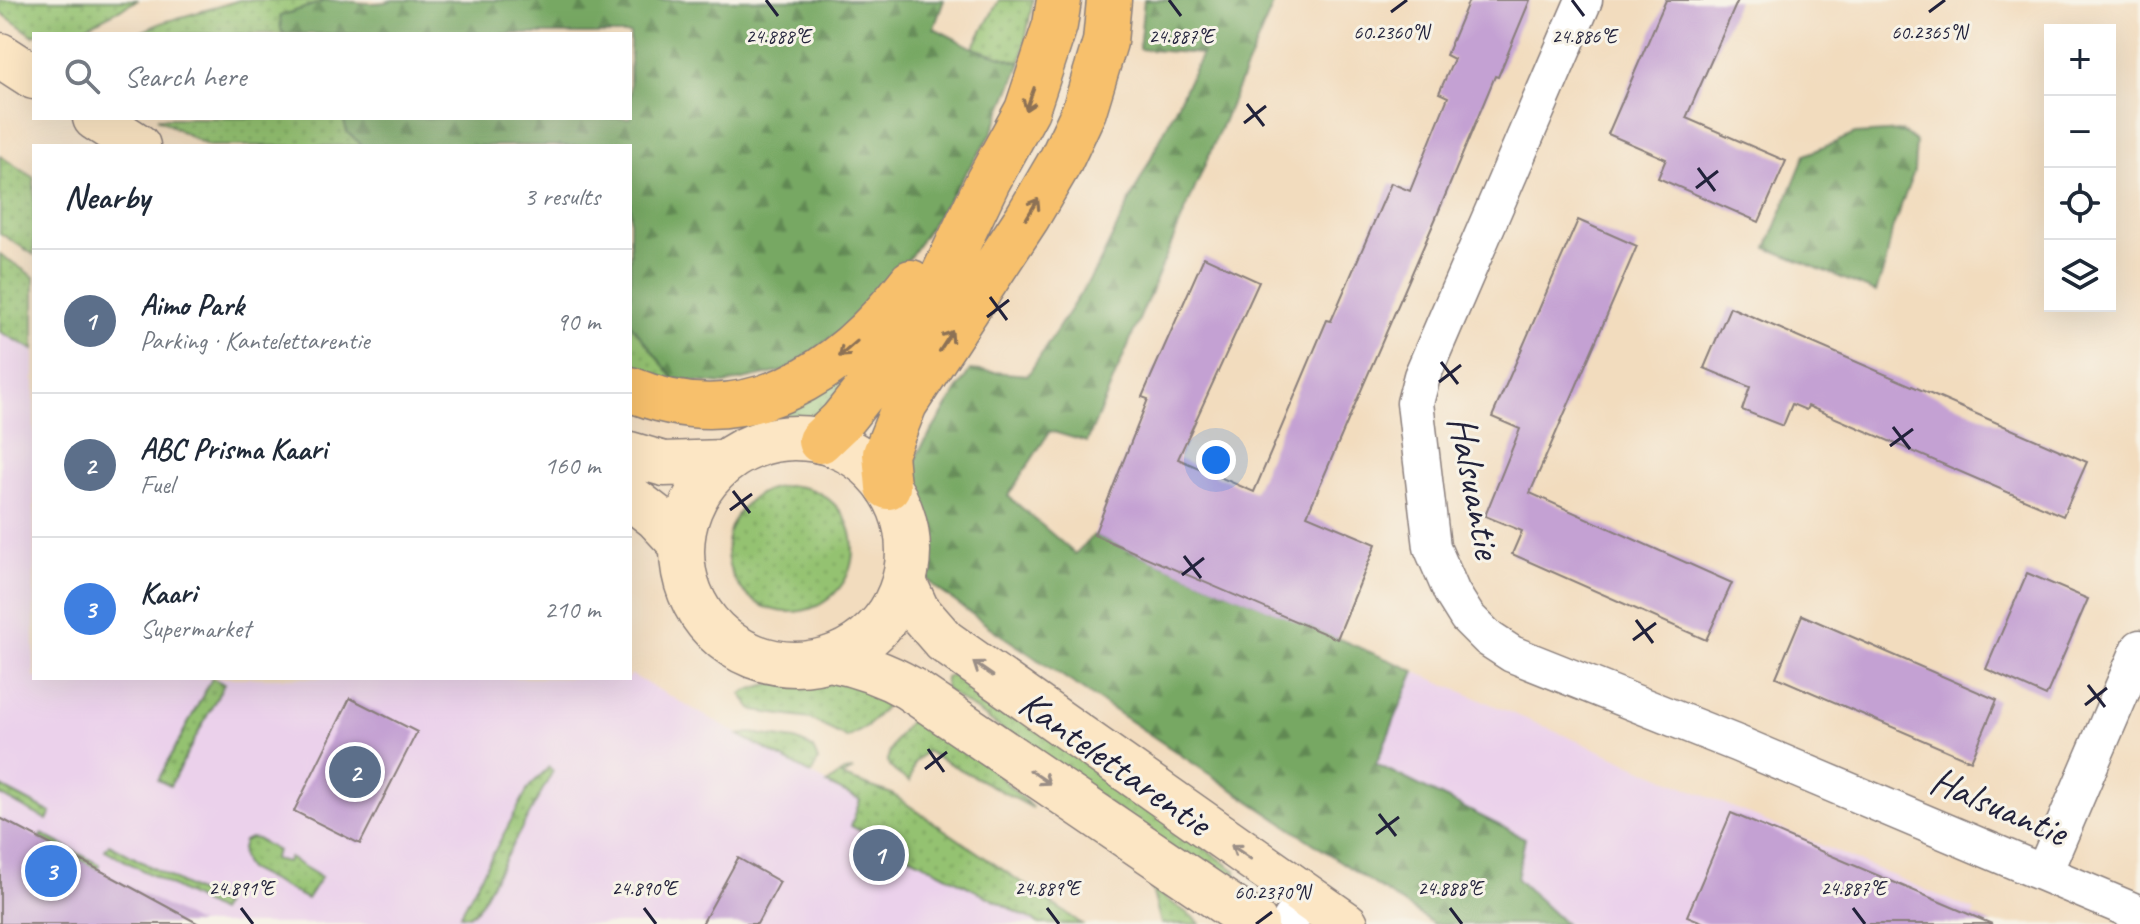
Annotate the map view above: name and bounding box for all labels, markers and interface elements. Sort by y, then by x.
text: 60.2360°N [1353,20,1432,45]
text: 60.2365°N [1891,20,1970,45]
text: 24.888°E [745,24,813,49]
text: 24.887°E [1148,24,1216,49]
text: 24.886°E [1551,24,1619,49]
map controls [2044,24,2116,312]
button: + [2044,24,2116,96]
search box [32,32,632,120]
icon: search [60,54,104,98]
text: Search here [124,57,246,95]
one-way arrow [1022,86,1037,111]
button: − [2044,96,2116,168]
button: locate [2044,168,2116,240]
text: Nearby [64,175,150,218]
text: 3 results [524,180,600,213]
one-way arrow [1025,198,1041,221]
button: layers [2044,240,2116,312]
text: Aimo Park [140,286,244,324]
text: 1 [84,305,96,338]
text: 90 m [556,305,600,338]
text: Parking · Kantelettarentie [140,324,369,357]
one-way arrow [939,330,955,353]
one-way arrow [839,340,859,358]
street label: Halsuantie [1437,412,1514,565]
text: ABC Prisma Kaari [140,430,327,468]
your location [1196,440,1236,480]
text: 2 [84,449,96,482]
text: 160 m [544,449,600,482]
text: Fuel [140,468,174,501]
text: Kaari [140,574,196,612]
text: 3 [84,593,96,626]
text: 210 m [544,593,600,626]
text: Supermarket [140,612,251,645]
one-way arrow [972,661,994,678]
street label: Kantelettarentie [1009,679,1223,849]
pin: 2 [329,742,381,802]
street label: Halsuantie [1923,755,2078,858]
one-way arrow [1029,769,1051,785]
pin: 1 [853,825,905,885]
pin: 3 [25,841,77,901]
one-way arrow [1230,844,1252,860]
text: 24.891°E [208,876,276,901]
text: 24.890°E [611,876,679,901]
text: 24.889°E [1014,876,1082,901]
text: 24.888°E [1417,876,1485,901]
text: 24.887°E [1820,876,1888,901]
text: 60.2370°N [1234,880,1313,905]

